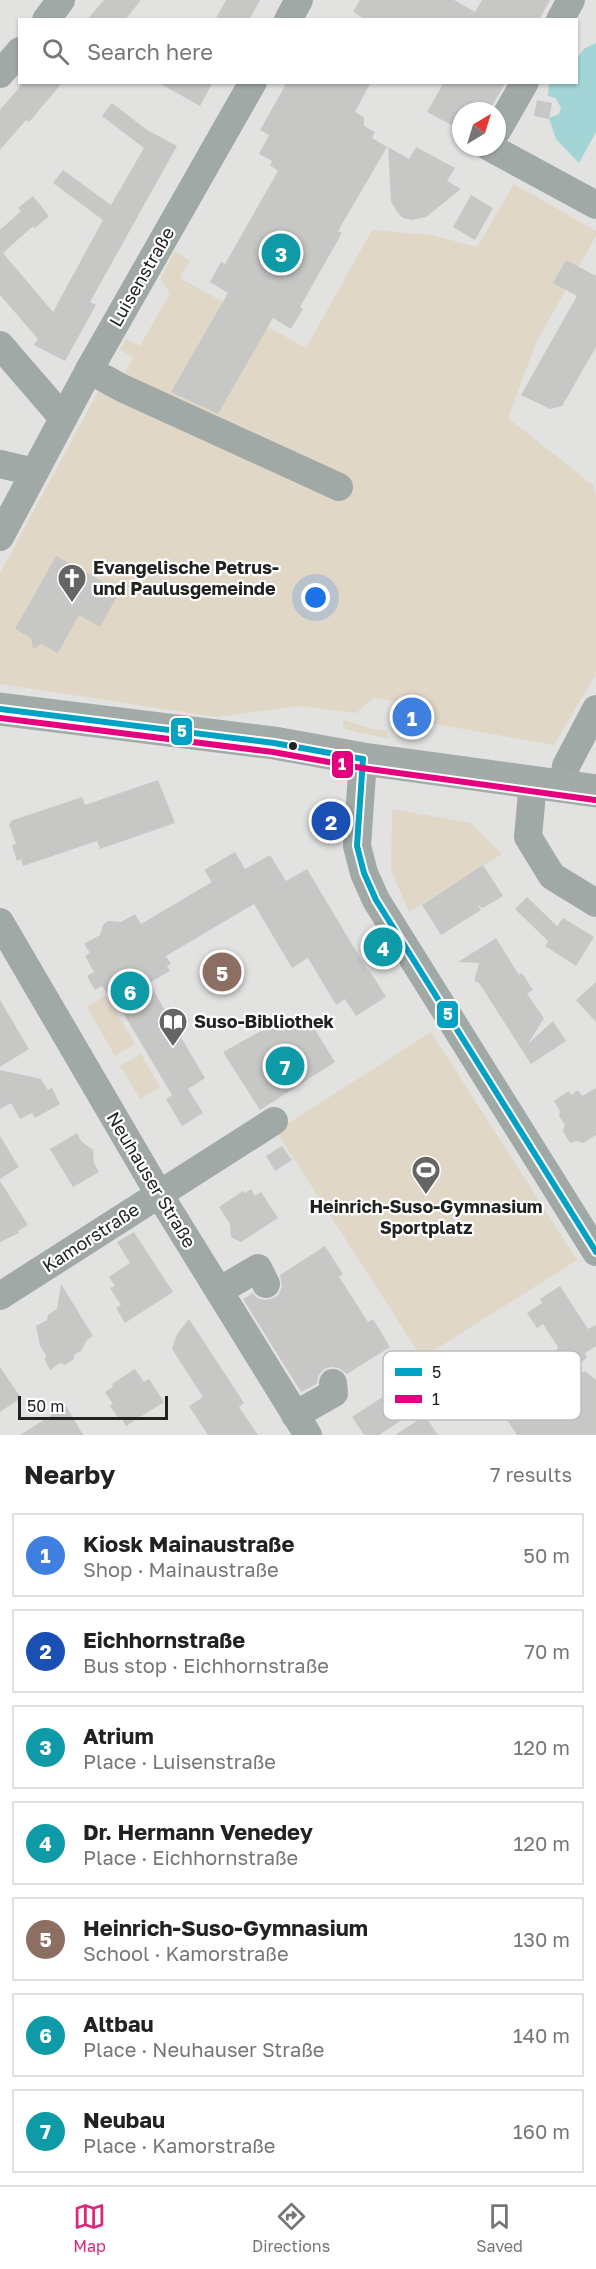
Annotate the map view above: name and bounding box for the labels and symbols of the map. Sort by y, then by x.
north arrow [452,102,506,156]
street label: Luisenstraße [104,223,178,330]
pin: 3 [262,230,300,276]
place label: Evangelische Petrus- und Paulusgemeinde [93,556,279,599]
church icon: Evangelische Petrus- und Paulusgemeinde [56,562,88,604]
your location [301,583,330,612]
pin: 1 [392,694,432,740]
line badge: 5 [170,717,193,746]
text: 5 [177,721,187,741]
unlabelled marker [287,740,299,752]
line badge: 1 [331,750,354,779]
text: 1 [338,754,346,774]
pin: 2 [312,798,350,844]
pin: 4 [364,924,403,970]
pin: 5 [202,950,242,994]
pin: 6 [110,968,150,1014]
line badge: 5 [436,1000,459,1029]
text: 5 [443,1004,453,1024]
library icon: Suso-Bibliothek [157,1006,189,1048]
place label: Suso-Bibliothek [194,1010,335,1032]
pin: 7 [266,1044,304,1088]
street label: Neuhauser Straße [103,1107,201,1252]
sports icon: Heinrich-Suso-Gymnasium Sportplatz [410,1154,442,1196]
place label: Heinrich-Suso-Gymnasium Sportplatz [309,1195,543,1238]
street label: Kamorstraße [38,1198,143,1277]
legend [383,1351,581,1420]
text: 5 [432,1362,441,1382]
text: 1 [432,1389,440,1409]
scale bar [18,1393,168,1420]

